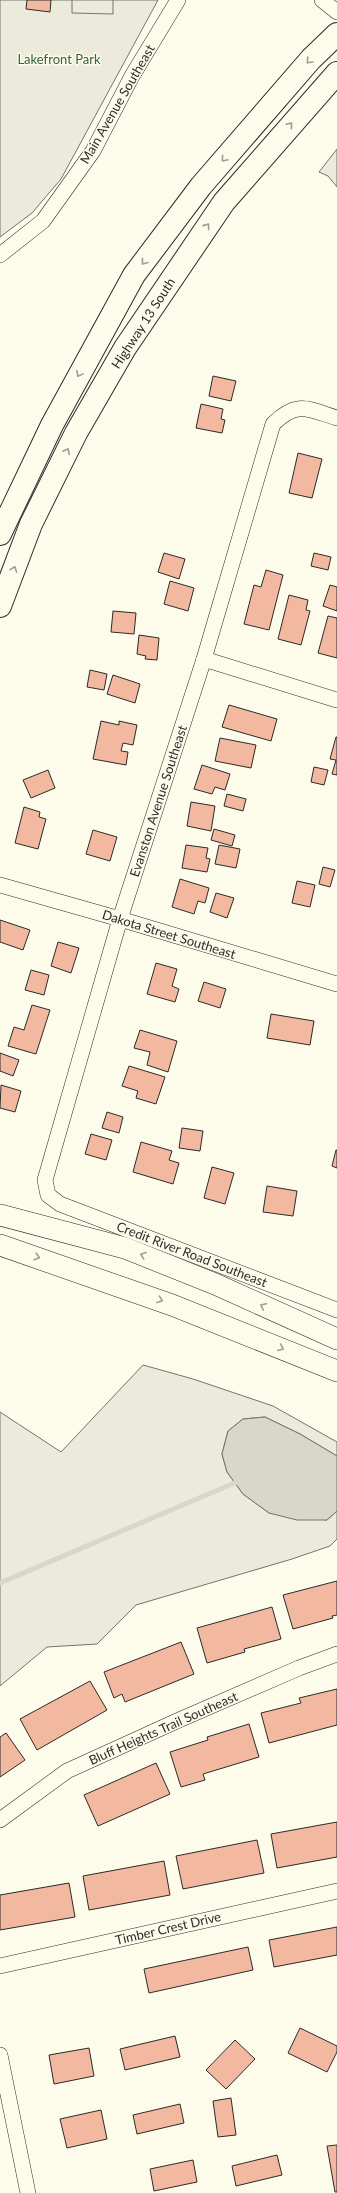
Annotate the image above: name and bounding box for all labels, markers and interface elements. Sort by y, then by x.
street label: Main Avenue Southeast [76,41,158,167]
park label: Lakefront Park [17,51,101,67]
one-way arrow [307,56,314,64]
one-way arrow [285,123,292,130]
one-way arrow [221,154,228,162]
one-way arrow [202,223,210,230]
one-way arrow [142,257,149,264]
street label: Highway 13 South [108,275,178,371]
one-way arrow [77,370,84,377]
one-way arrow [62,448,70,455]
one-way arrow [9,566,17,573]
street label: Evanston Avenue Southeast [126,723,190,879]
street label: Dakota Street Southeast [100,906,238,962]
street label: Credit River Road Southeast [114,1218,270,1290]
one-way arrow [33,1252,40,1261]
one-way arrow [140,1252,147,1260]
one-way arrow [156,1296,163,1304]
one-way arrow [260,1303,267,1311]
one-way arrow [277,1343,284,1351]
street label: Bluff Heights Trail Southeast [86,1688,240,1768]
street label: Timber Crest Drive [114,1908,223,1948]

